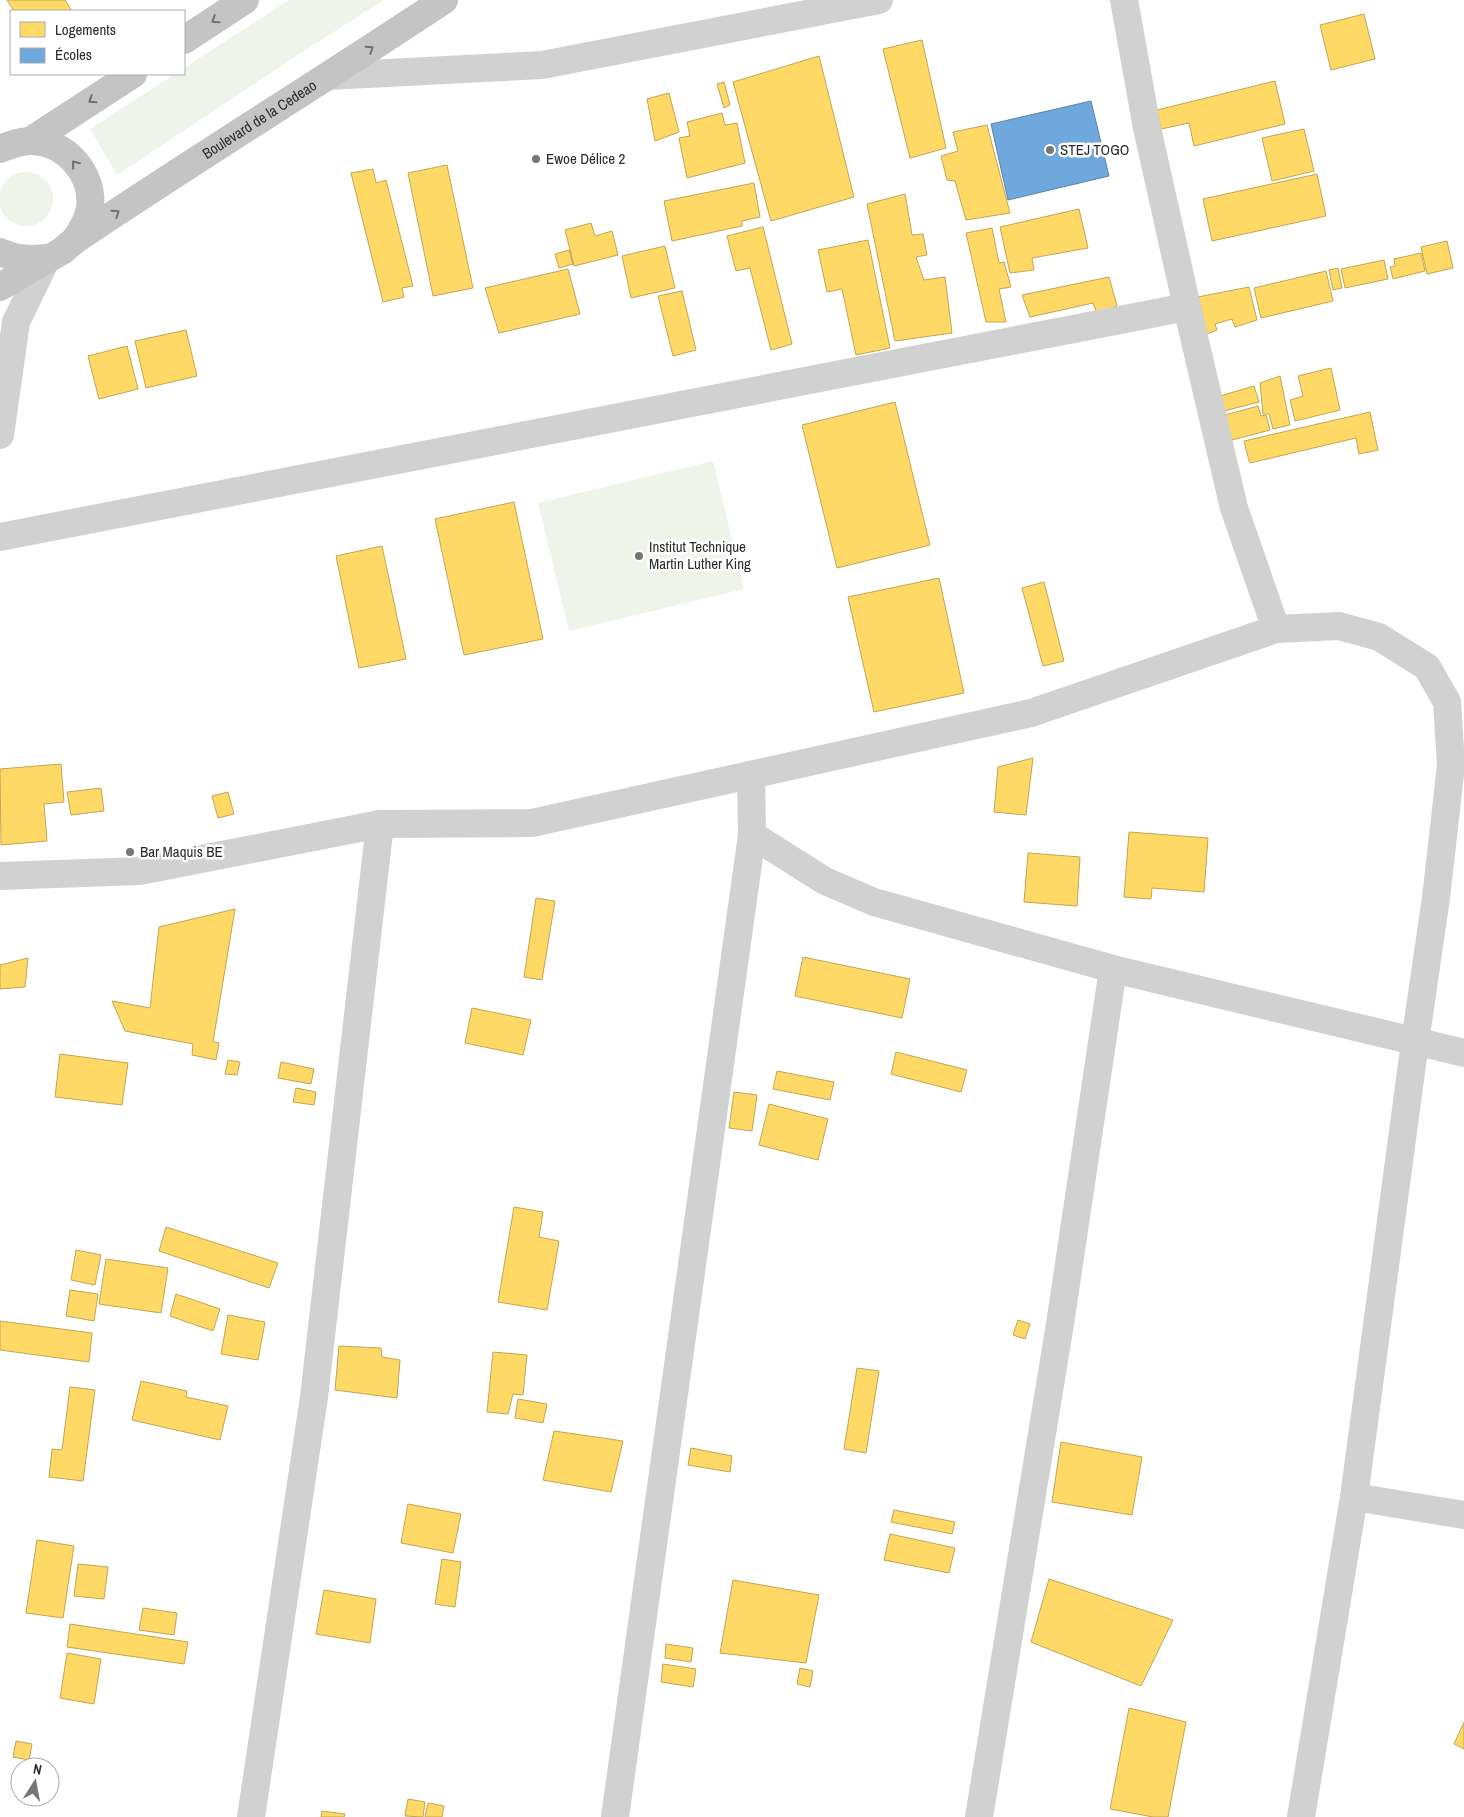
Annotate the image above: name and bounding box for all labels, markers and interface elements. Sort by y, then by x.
legend [10,10,185,75]
one-way arrow [211,14,220,23]
text: Logements [55,19,116,40]
text: Écoles [55,44,92,65]
one-way arrow [364,46,374,55]
street label: Boulevard de la Cedeao [198,75,321,164]
one-way arrow [88,94,97,104]
place label: STEJ TOGO [1060,139,1129,160]
marker: STEJ TOGO [1044,144,1056,156]
place label: Ewoe Délice 2 [546,148,625,169]
marker: Ewoe Délice 2 [530,153,542,165]
one-way arrow [72,160,81,169]
one-way arrow [110,210,120,219]
place label: Institut Technique Martin Luther King [649,536,751,574]
marker: Institut Technique Martin Luther King [633,550,645,562]
place label: Bar Maquis BE [140,841,223,862]
marker: Bar Maquis BE [124,846,136,858]
north arrow [10,1757,60,1807]
text: N [32,1760,43,1779]

